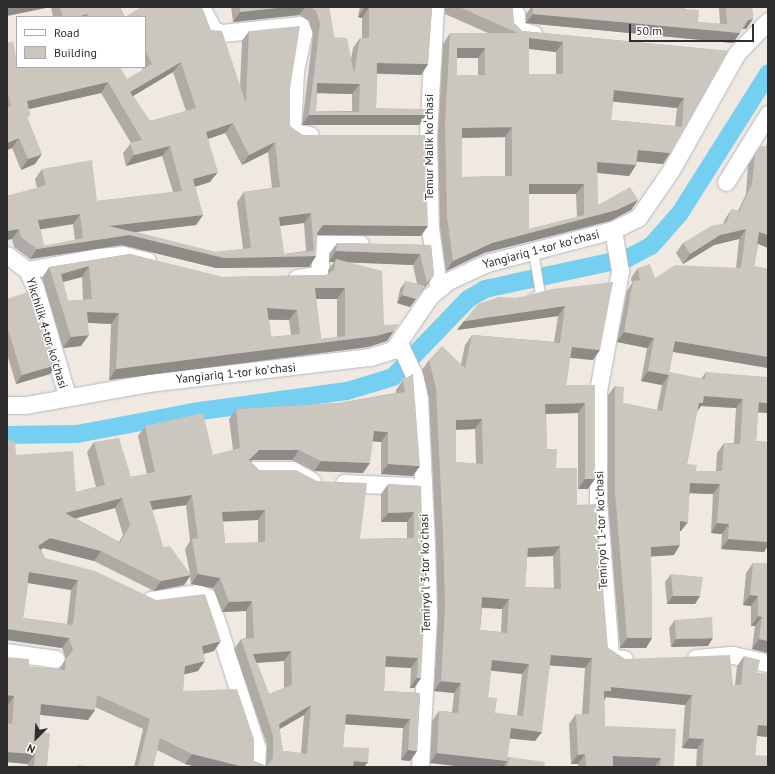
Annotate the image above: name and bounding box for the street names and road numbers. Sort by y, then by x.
street label: Temur Malik koʻchasi [422,94,436,200]
street label: Yangiariq 1-tor koʻchasi [481,226,601,272]
street label: Yikchilik 4-tor koʻchasi [23,276,71,390]
street label: Yangiariq 1-tor koʻchasi [175,360,297,386]
street label: Temiryoʻl 1-tor koʻchasi [592,470,610,590]
street label: Temiryoʻl 3-tor koʻchasi [417,513,433,633]

